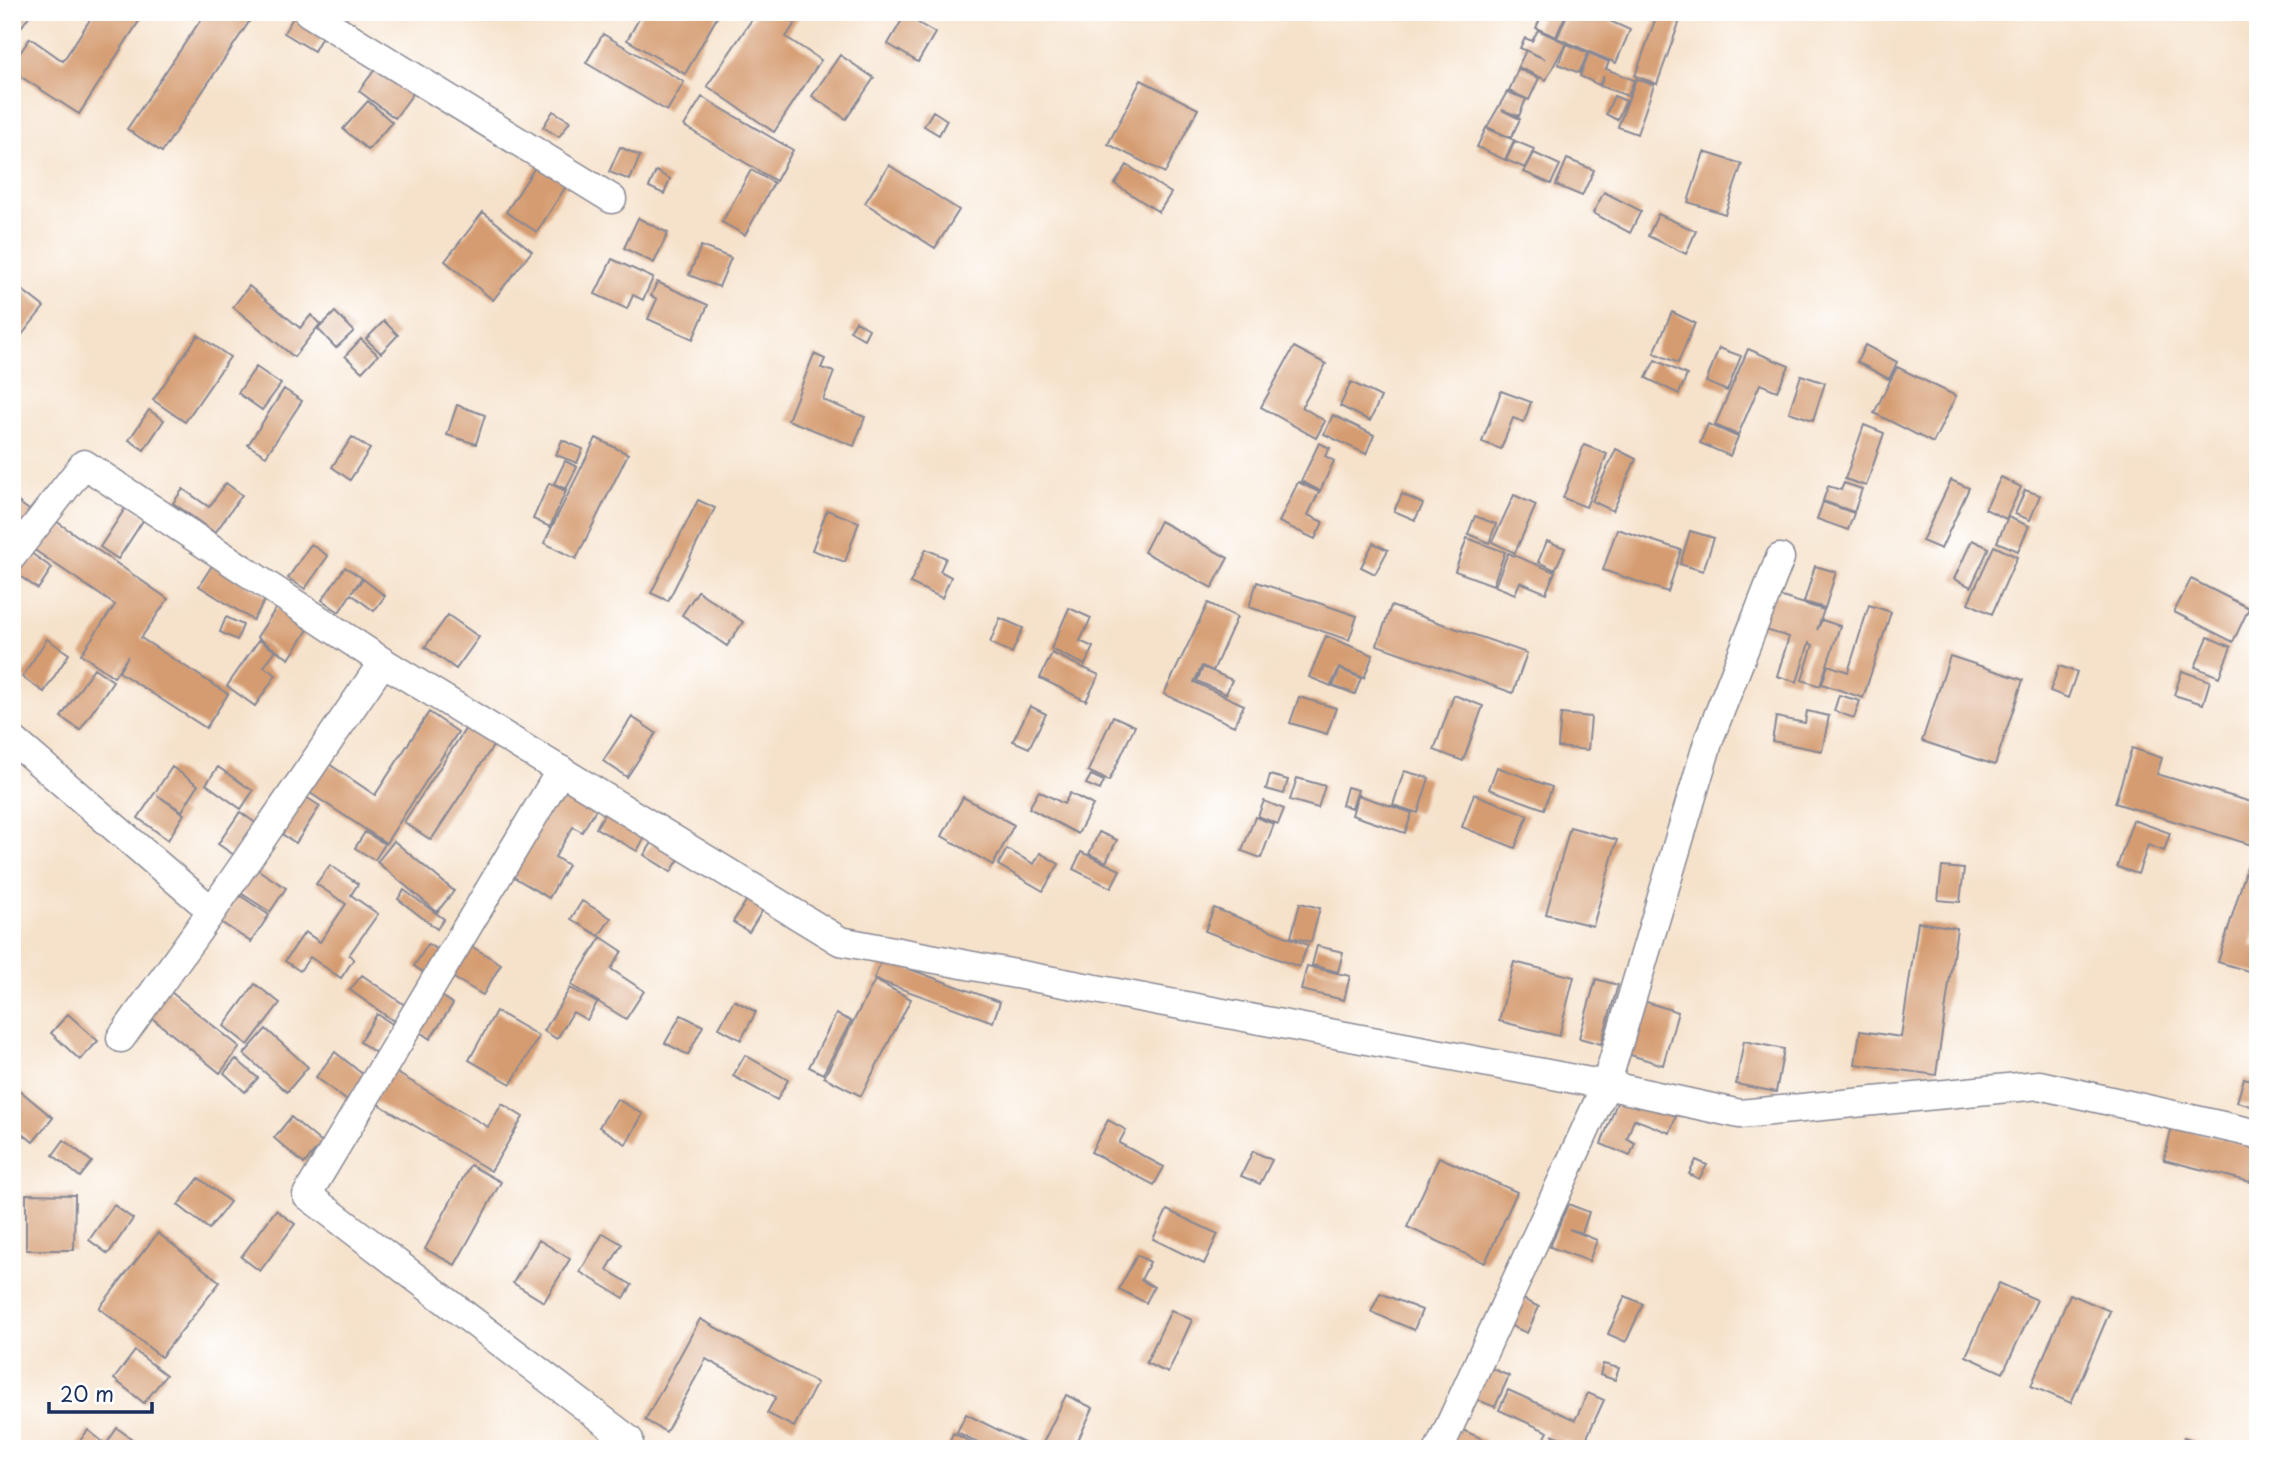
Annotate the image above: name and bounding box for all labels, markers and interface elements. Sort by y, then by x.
scale bar [49,1370,152,1414]
text: 20 m [60,1377,114,1409]

